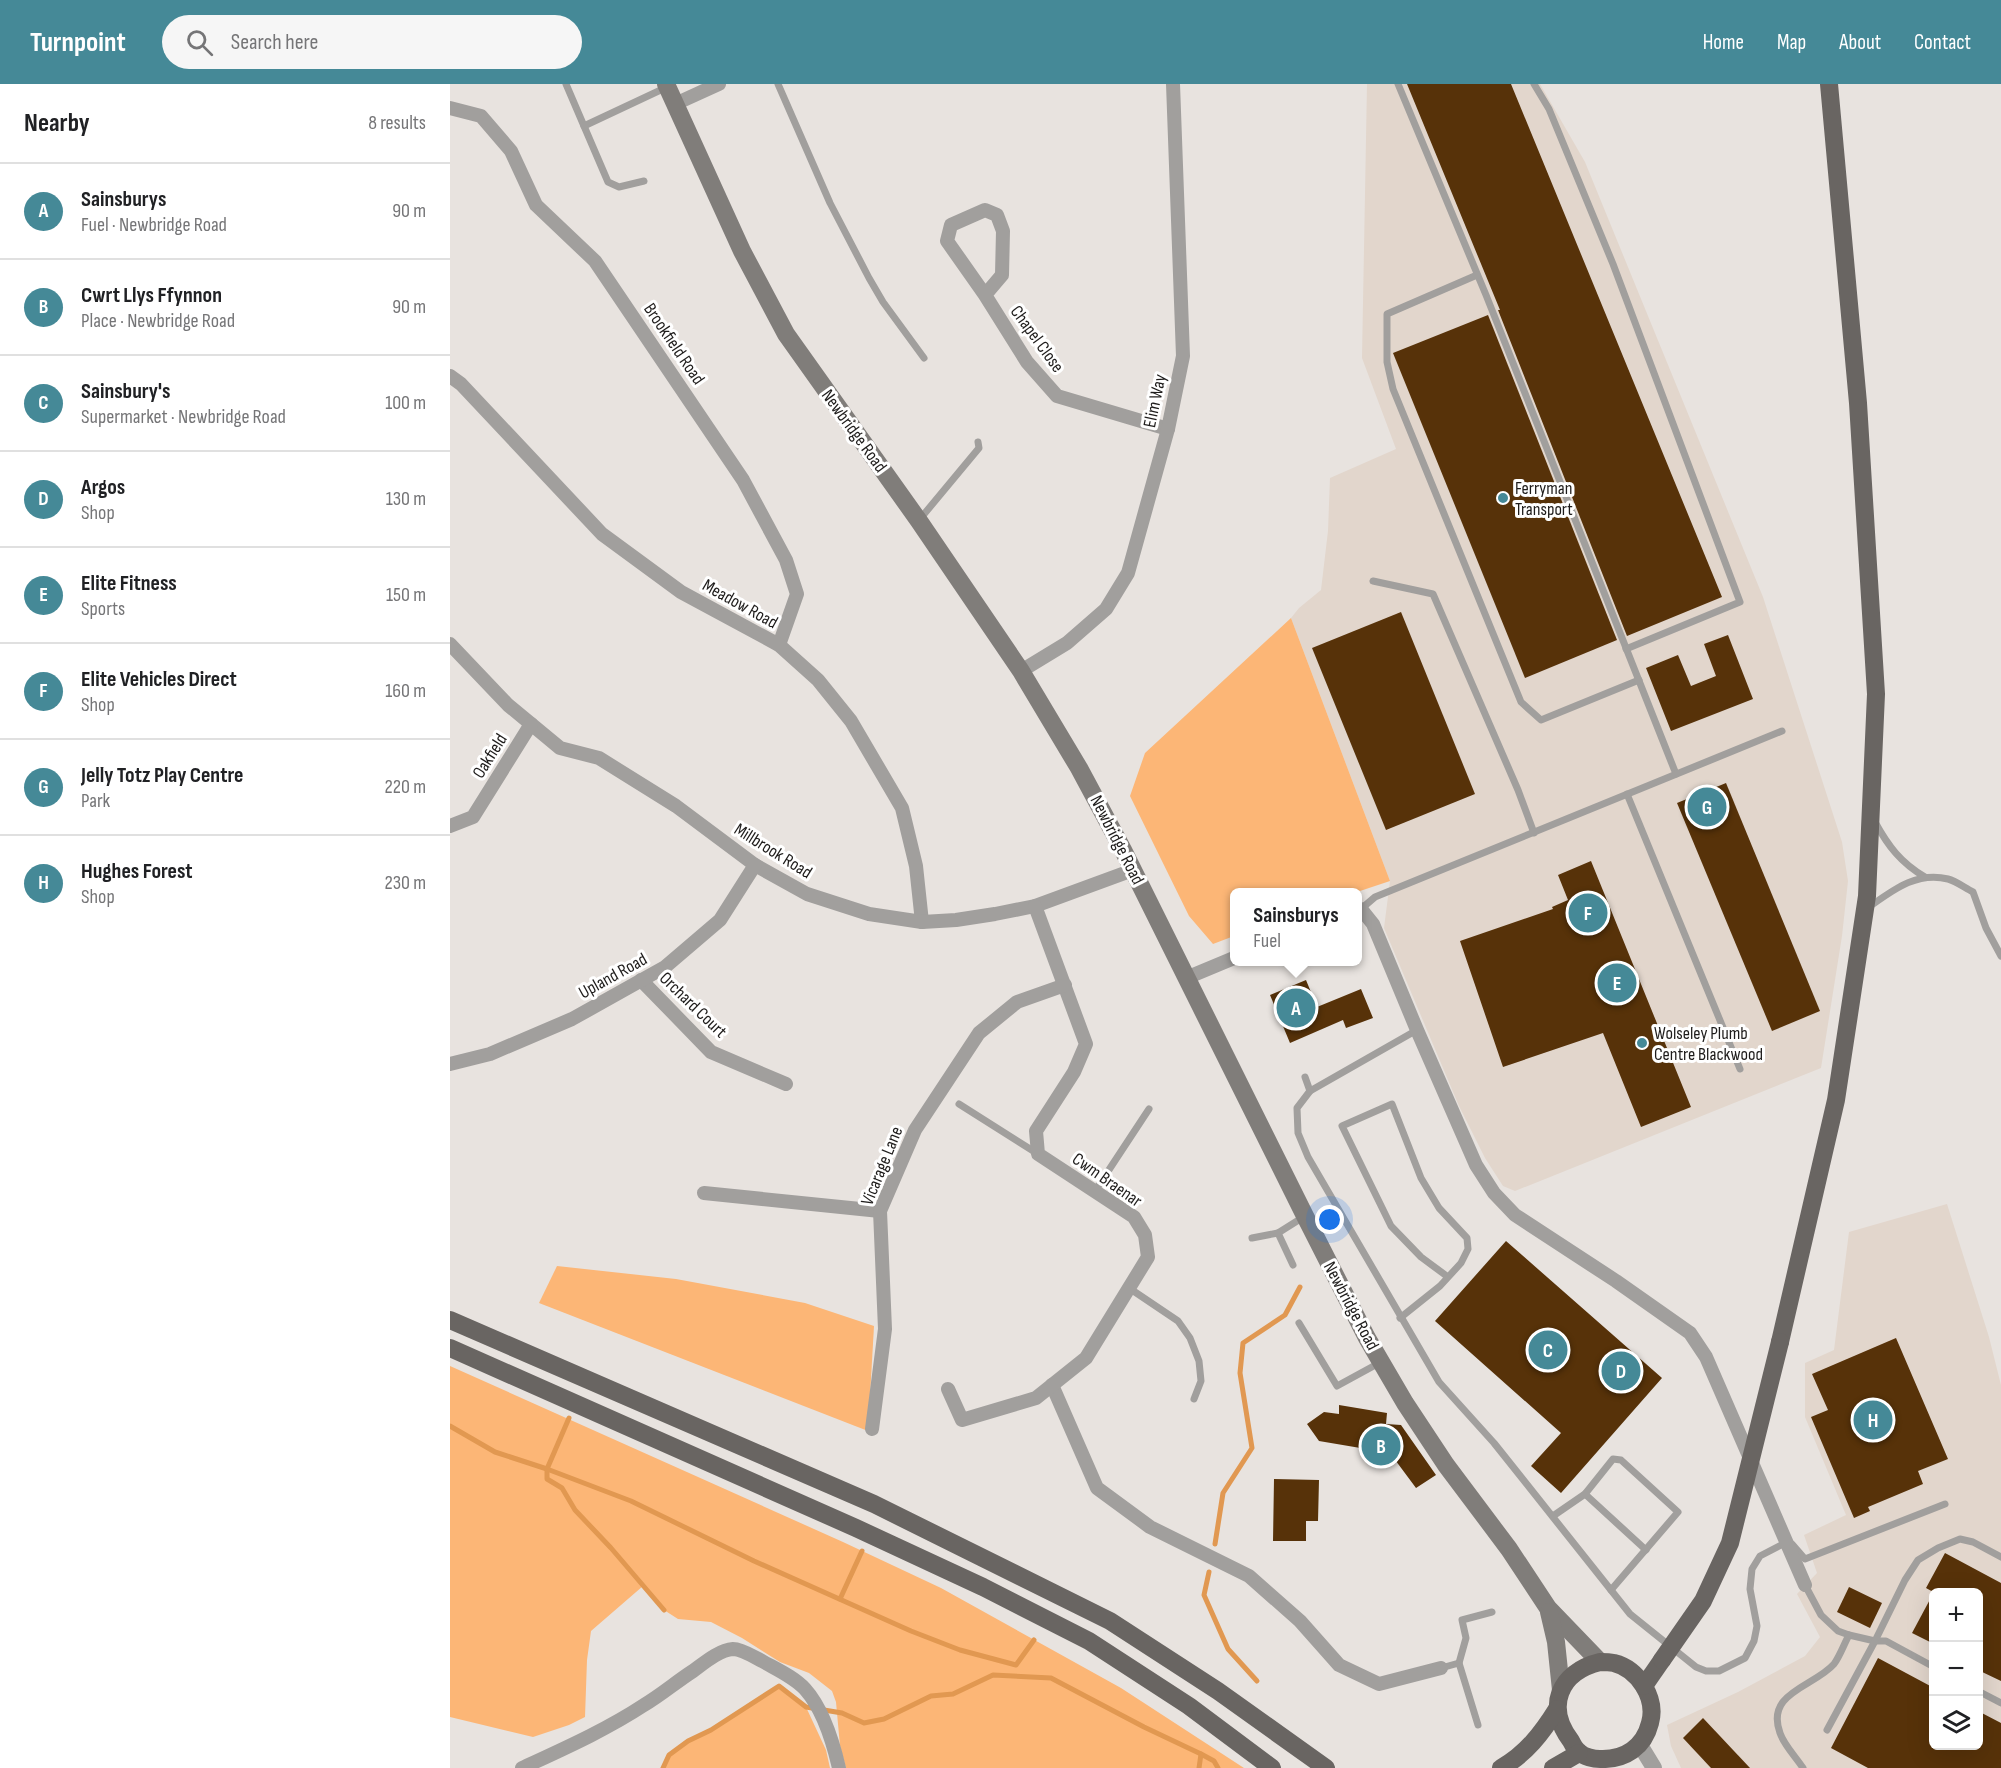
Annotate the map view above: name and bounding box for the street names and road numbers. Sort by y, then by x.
street label: Brookfield Road [639,299,709,389]
street label: Chapel Close [1006,301,1068,377]
street label: Elim Way [1139,372,1171,430]
street label: Newbridge Road [817,386,891,476]
street label: Meadow Road [699,575,781,633]
street label: Oakfield [468,730,512,782]
street label: Newbridge Road [1086,792,1148,888]
street label: Millbrook Road [730,819,816,883]
street label: Upland Road [575,949,651,1003]
street label: Orchard Court [655,968,731,1043]
street label: Vicarage Lane [857,1124,907,1208]
street label: Cwm Braenar [1068,1148,1146,1212]
street label: Newbridge Road [1319,1258,1383,1354]

